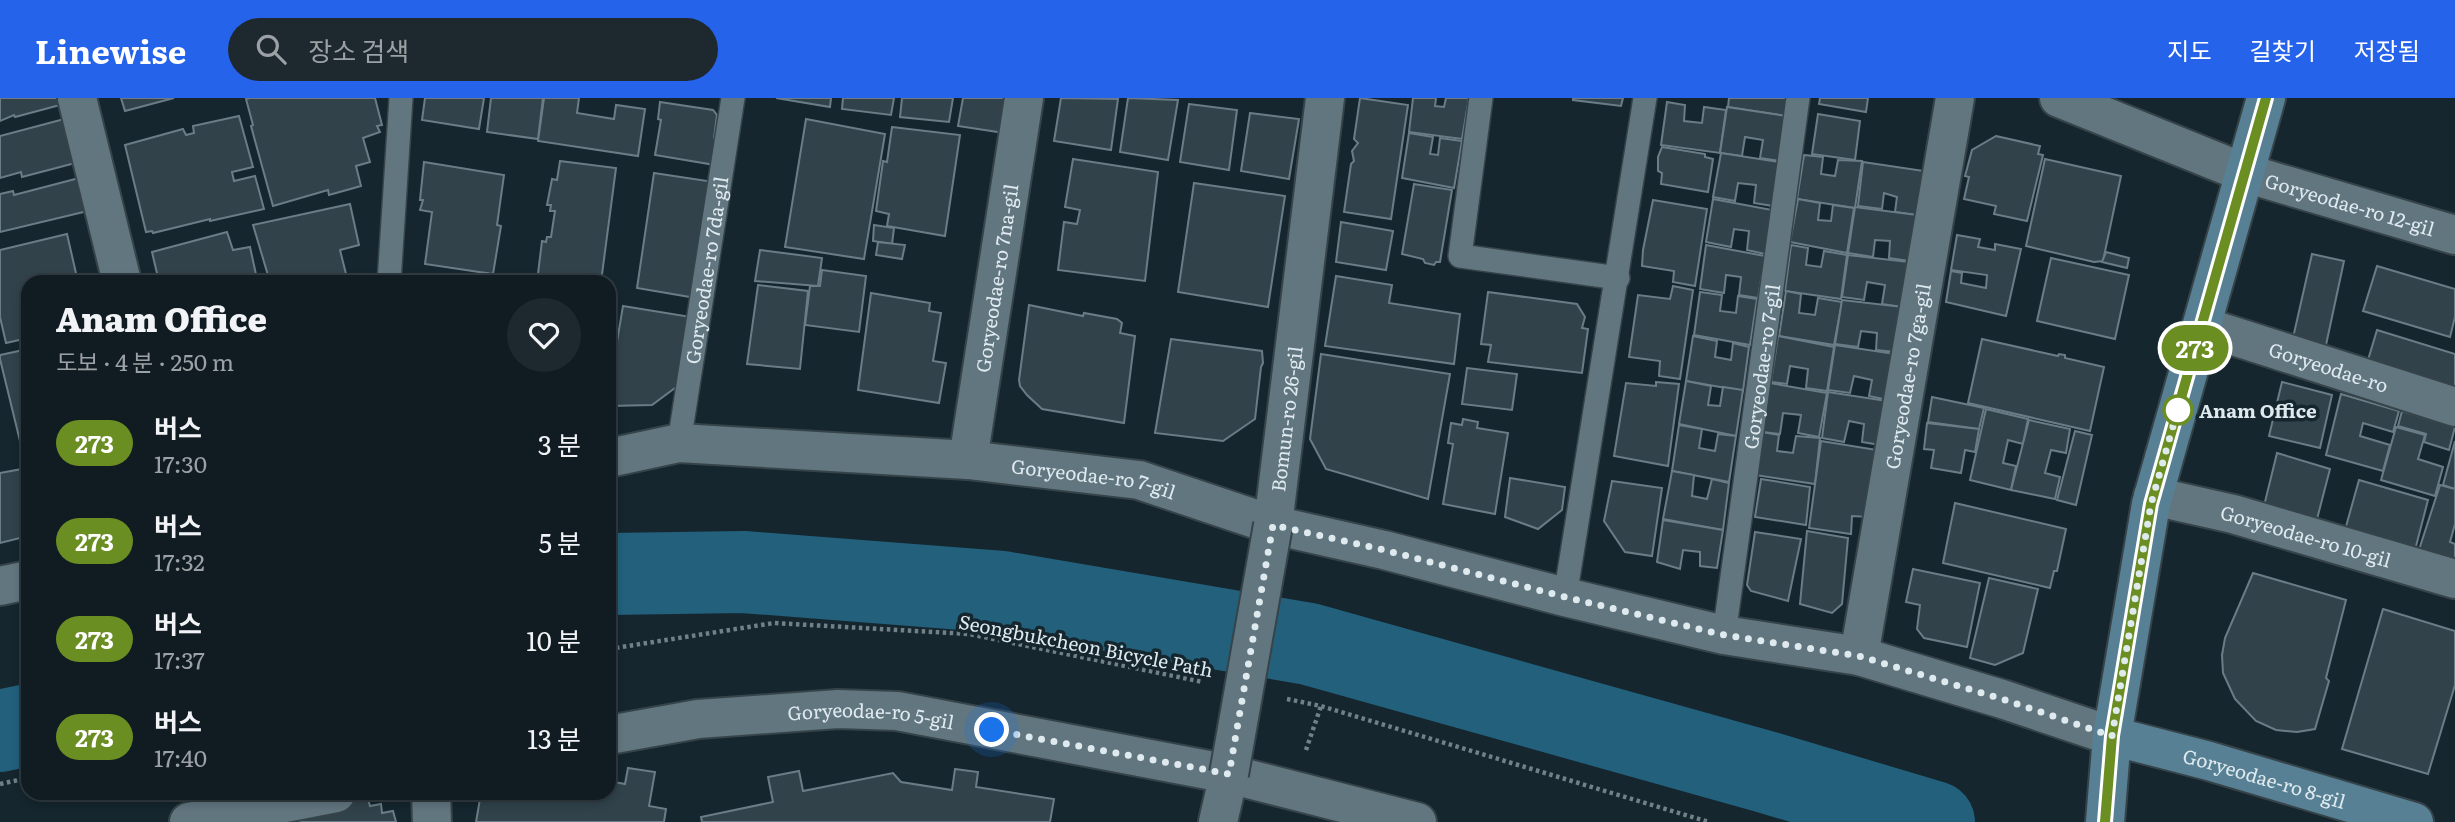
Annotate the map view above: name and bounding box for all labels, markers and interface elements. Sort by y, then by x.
search box [228,18,718,81]
text: Linewise [35,25,186,74]
icon: search [252,30,290,68]
text: 장소 검색 [308,30,409,69]
text: 지도 [2167,32,2212,67]
text: 길찾기 [2250,32,2316,67]
text: 저장됨 [2354,32,2420,67]
street label: Goryeodae-ro 12-gil [2262,166,2438,242]
street label: Goryeodae-ro 7da-gil [678,174,735,366]
street label: Goryeodae-ro 7na-gil [968,182,1025,374]
street label: Goryeodae-ro 7ga-gil [1877,281,1937,471]
street label: Goryeodae-ro 7-gil [1736,282,1786,451]
text: Anam Office [56,293,267,342]
button: heart [507,298,581,372]
line badge: 273 [2155,325,2235,371]
text: 273 [2176,330,2214,365]
street label: Goryeodae-ro [2265,334,2392,399]
text: 도보 · 4 분 · 250 m [56,344,234,378]
street label: Bomun-ro 26-gil [1263,344,1309,493]
marker: Anam Office [2163,395,2193,425]
place label: Anam Office [2199,396,2317,424]
text: 버스 [154,407,202,446]
text: 3 분 [538,424,581,463]
text: 273 [75,425,114,460]
text: 17:30 [154,446,207,480]
street label: Goryeodae-ro 7-gil [1010,451,1179,505]
street label: Goryeodae-ro 10-gil [2218,498,2395,574]
text: 버스 [154,505,202,544]
text: 5 분 [539,522,581,561]
text: 273 [75,523,114,558]
text: 17:32 [154,544,205,578]
text: 버스 [154,603,202,642]
street label: Seongbukcheon Bicycle Path [957,607,1215,683]
text: 10 분 [526,620,581,659]
text: 273 [75,621,114,656]
text: 17:37 [154,642,205,676]
street label: Goryeodae-ro 5-gil [787,695,957,736]
text: 버스 [154,701,202,740]
your location [974,712,1009,747]
text: 13 분 [527,718,581,757]
text: 273 [75,719,114,754]
text: 17:40 [154,740,207,774]
street label: Goryeodae-ro 8-gil [2180,741,2349,815]

